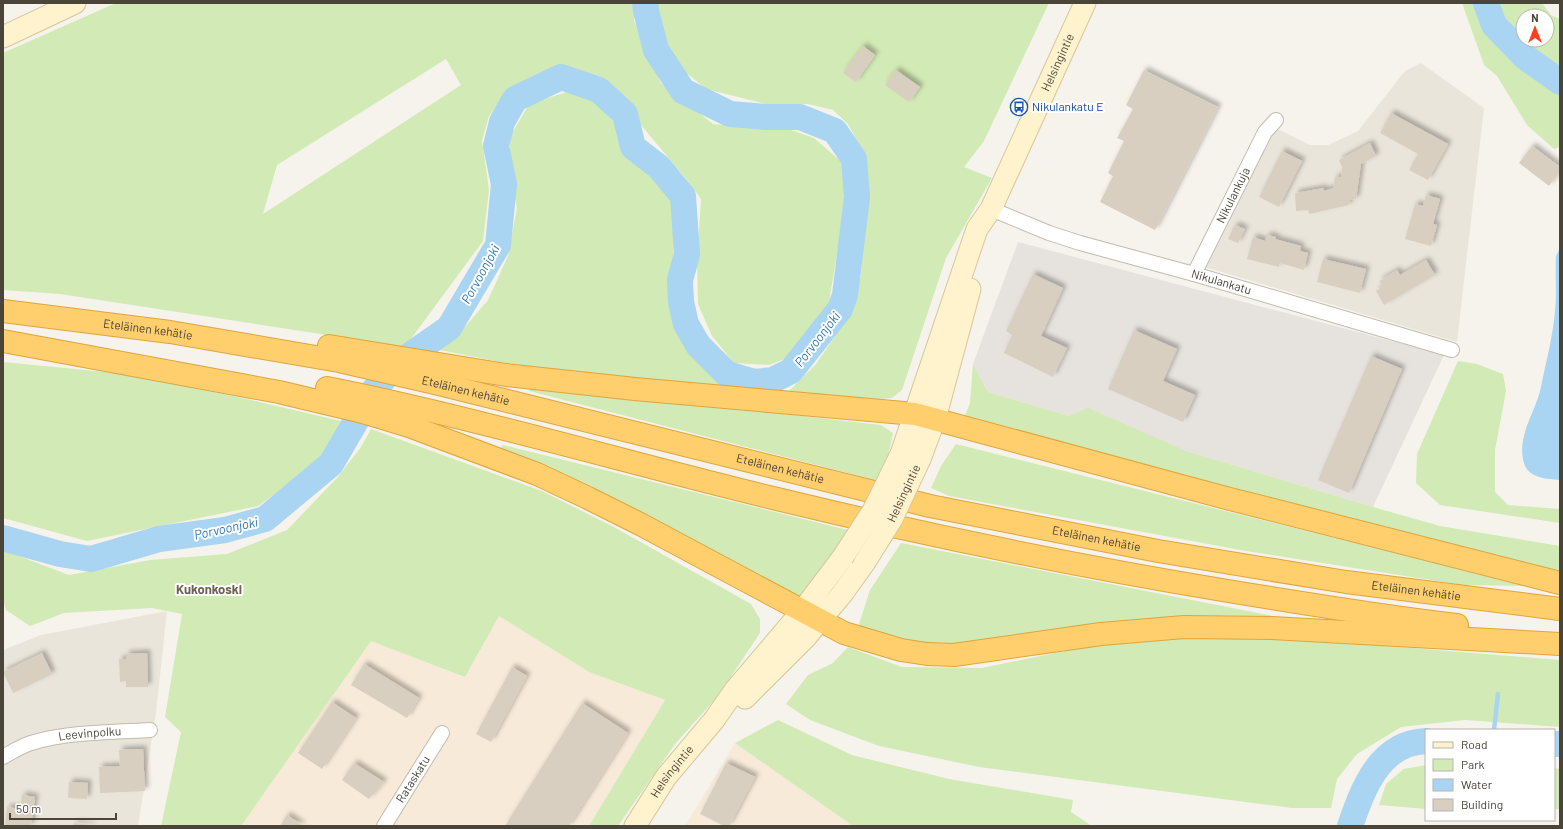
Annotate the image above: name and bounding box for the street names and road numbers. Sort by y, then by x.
street label: Helsingintie [1038,31,1076,93]
street label: Nikulankuja [1213,165,1252,225]
street label: Nikulankatu [1190,266,1253,297]
street label: Eteläinen kehätie [102,316,194,342]
street label: Eteläinen kehätie [421,372,511,407]
street label: Eteläinen kehätie [735,450,826,485]
street label: Helsingintie [884,462,923,524]
street label: Eteläinen kehätie [1051,522,1142,553]
street label: Eteläinen kehätie [1371,577,1462,602]
street label: Leevinpolku [57,723,121,743]
street label: Helsingintie [647,742,696,800]
street label: Rataskatu [392,753,432,805]

